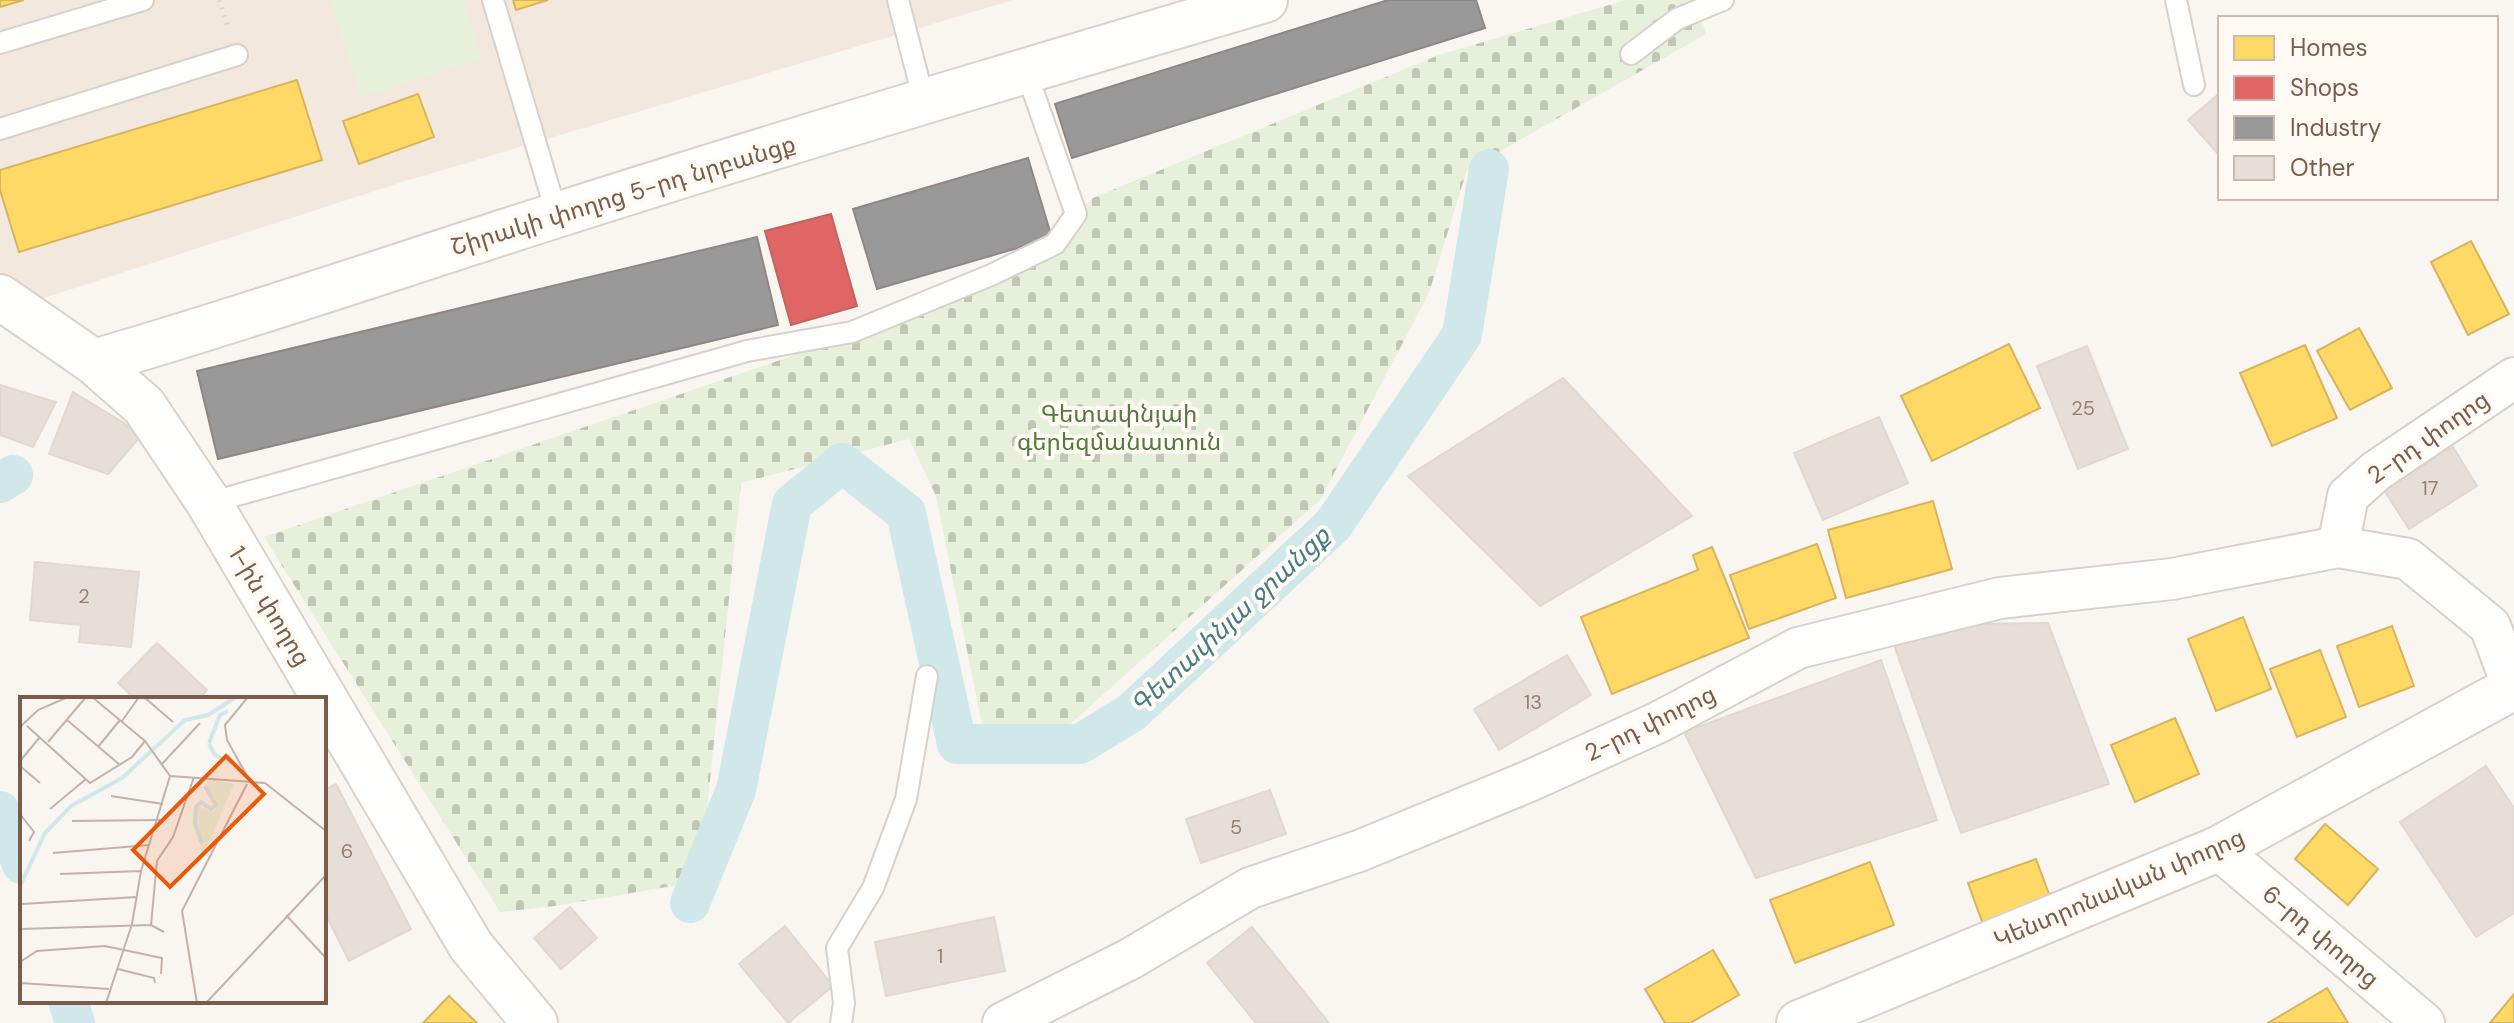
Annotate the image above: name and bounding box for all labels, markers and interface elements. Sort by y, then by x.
legend [2218,16,2498,200]
text: Homes [2290,32,2368,63]
text: Shops [2290,72,2359,103]
text: Industry [2290,112,2381,143]
street label: Շիրակի փողոց 5-րդ նրբանցք [447,128,799,262]
text: Other [2290,152,2354,183]
street label: 2-րդ փողոց [2361,384,2495,490]
house number: 25 [2071,395,2095,421]
park label: Գետափնյաի գերեզմանատուն [1017,398,1221,457]
house number: 17 [2422,475,2438,501]
water label: Գետափնյա ջրանցք [1123,518,1338,721]
street label: 1-ին փողոց [222,540,318,672]
house number: 2 [78,583,90,609]
street label: 2-րդ փողոց [1579,678,1721,768]
house number: 13 [1524,689,1542,715]
inset map [20,697,326,1003]
house number: 5 [1230,814,1242,840]
street label: Կենտրոնական փողոց [1989,821,2249,955]
house number: 6 [341,838,353,864]
street label: 6-րդ փողոց [2256,878,2386,994]
house number: 1 [937,943,943,969]

